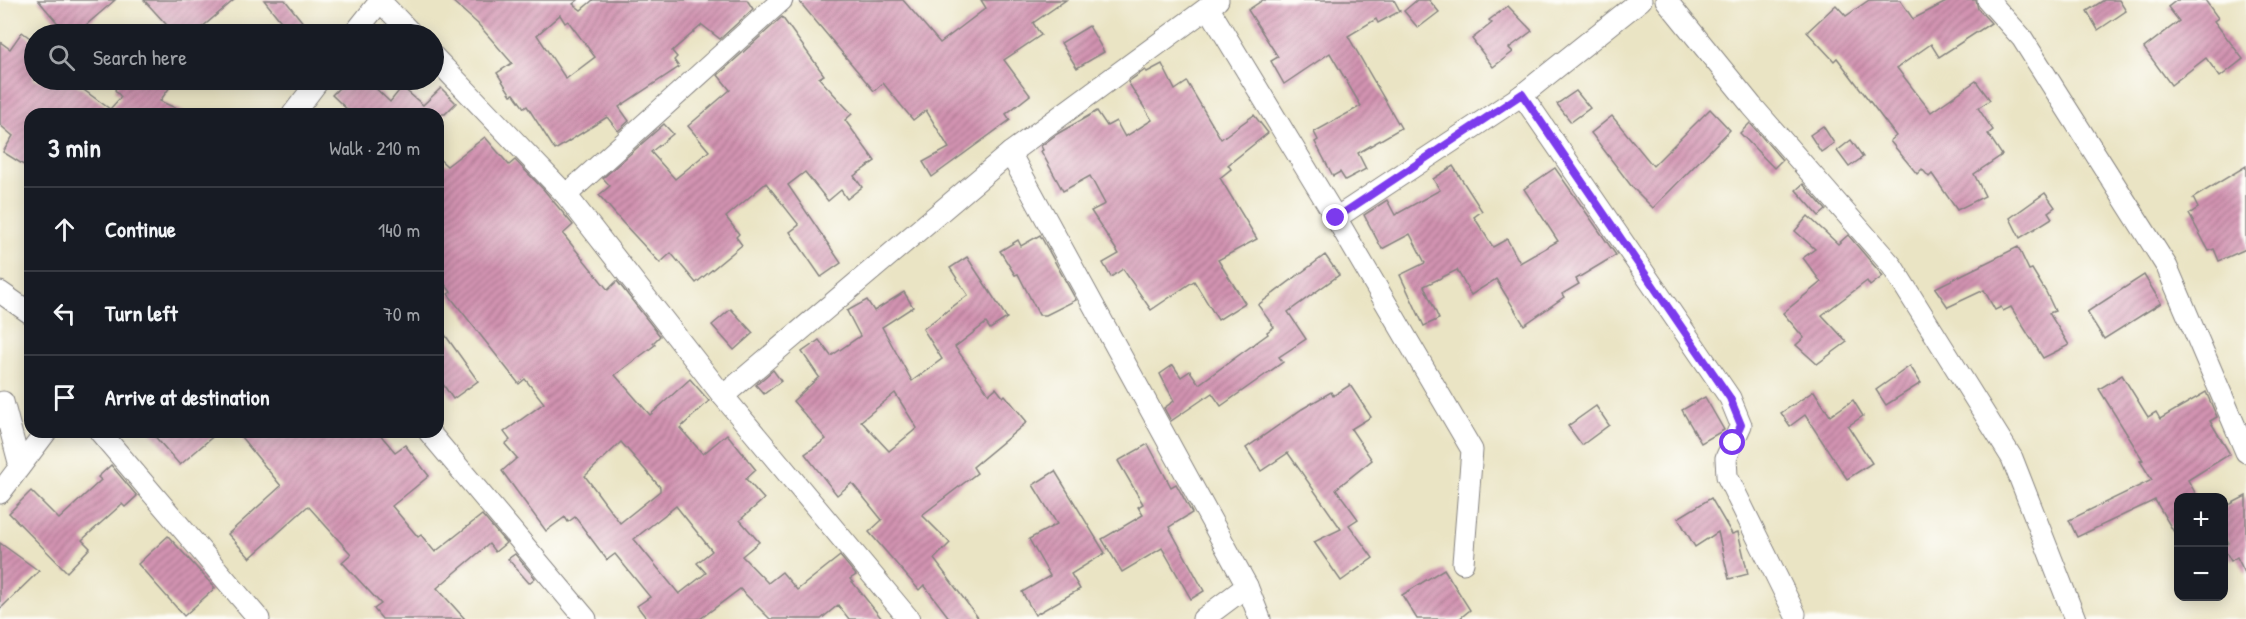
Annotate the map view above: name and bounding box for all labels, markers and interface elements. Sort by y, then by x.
search box [24,24,444,90]
icon: search [45,41,78,74]
text: Search here [93,42,187,72]
text: 3 min [48,130,101,165]
text: Walk · 210 m [329,134,420,161]
route end [1322,204,1348,230]
icon: ahead [48,213,81,246]
text: Continue [105,214,176,244]
text: 140 m [378,216,420,243]
icon: left [48,297,81,330]
text: Turn left [105,298,178,328]
text: 70 m [383,300,420,327]
icon: arrive [48,381,81,414]
text: Arrive at destination [105,382,270,412]
route start [1719,429,1745,455]
map controls [2174,493,2228,601]
button: + [2174,493,2228,547]
button: − [2174,547,2228,601]

